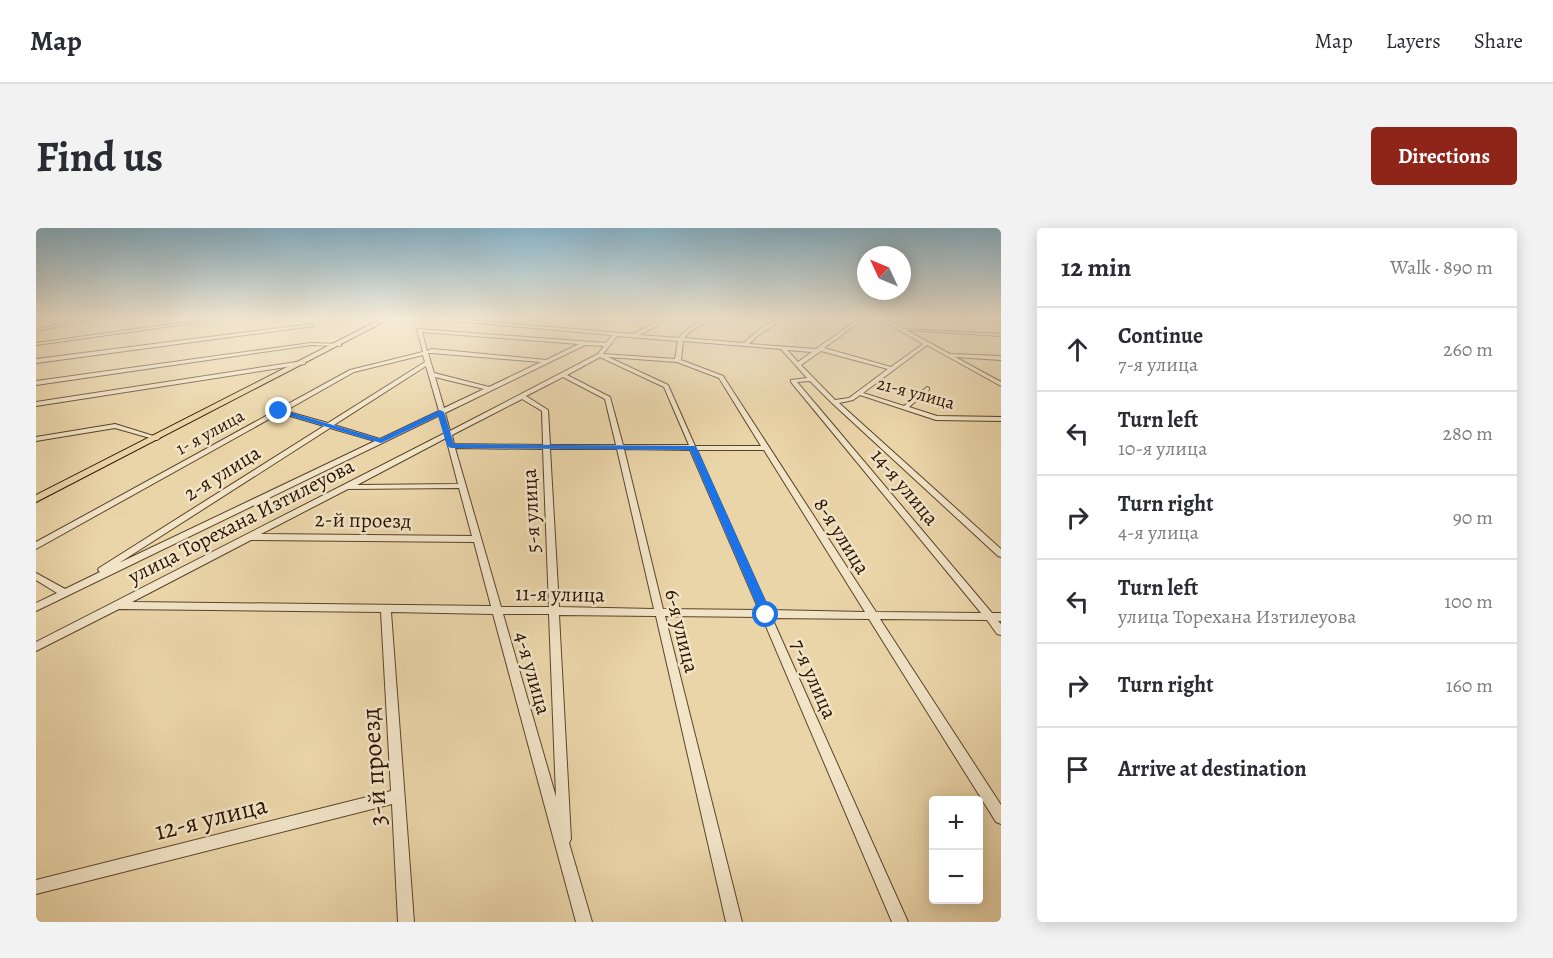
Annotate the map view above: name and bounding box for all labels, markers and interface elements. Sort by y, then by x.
text: Map [30,22,82,60]
text: Map [1314,27,1353,55]
text: Layers [1386,27,1441,55]
text: Share [1474,27,1523,55]
button: Directions [1371,127,1517,185]
text: Find us [36,128,163,185]
north arrow [857,246,911,300]
text: 12 min [1061,250,1131,285]
text: Walk · 890 m [1390,254,1493,281]
text: Continue [1118,321,1203,351]
icon: ahead [1061,333,1094,366]
text: 260 m [1443,336,1493,363]
text: 7-я улица [1118,351,1198,378]
street label: 21-я улица [875,371,958,415]
route end [265,397,291,423]
street label: 1- я улица [172,403,249,461]
text: Turn left [1118,405,1198,435]
icon: left [1061,417,1094,450]
text: 280 m [1443,420,1493,447]
text: 10-я улица [1118,435,1207,462]
street label: 2-я улица [178,438,266,508]
street label: 14-я улица [865,443,946,532]
street label: улица Торехана Изтилеуова [122,452,359,591]
street label: 5-я улица [515,468,547,554]
text: Turn right [1118,489,1214,519]
street label: 8-я улица [807,492,877,580]
icon: right [1061,501,1094,534]
text: 90 m [1453,504,1493,531]
street label: 2-й проезд [314,505,412,535]
text: 4-я улица [1118,519,1199,546]
text: Turn left [1118,573,1198,603]
street label: 11-я улица [515,579,605,609]
icon: left [1061,585,1094,618]
street label: 6-я улица [658,586,706,676]
text: 100 m [1444,588,1493,615]
route start [752,601,778,627]
text: улица Торехана Изтилеуова [1118,603,1356,630]
street label: 4-я улица [508,628,558,718]
street label: 7-я улица [784,635,844,723]
icon: right [1061,669,1094,702]
text: Turn right [1118,670,1214,700]
text: 160 m [1446,672,1493,699]
street label: 3-й проезд [352,707,396,827]
icon: arrive [1061,753,1094,786]
text: Arrive at destination [1118,754,1307,784]
street label: 12-я улица [151,787,271,849]
map controls [929,796,983,904]
button: + [929,796,983,850]
button: − [929,850,983,904]

